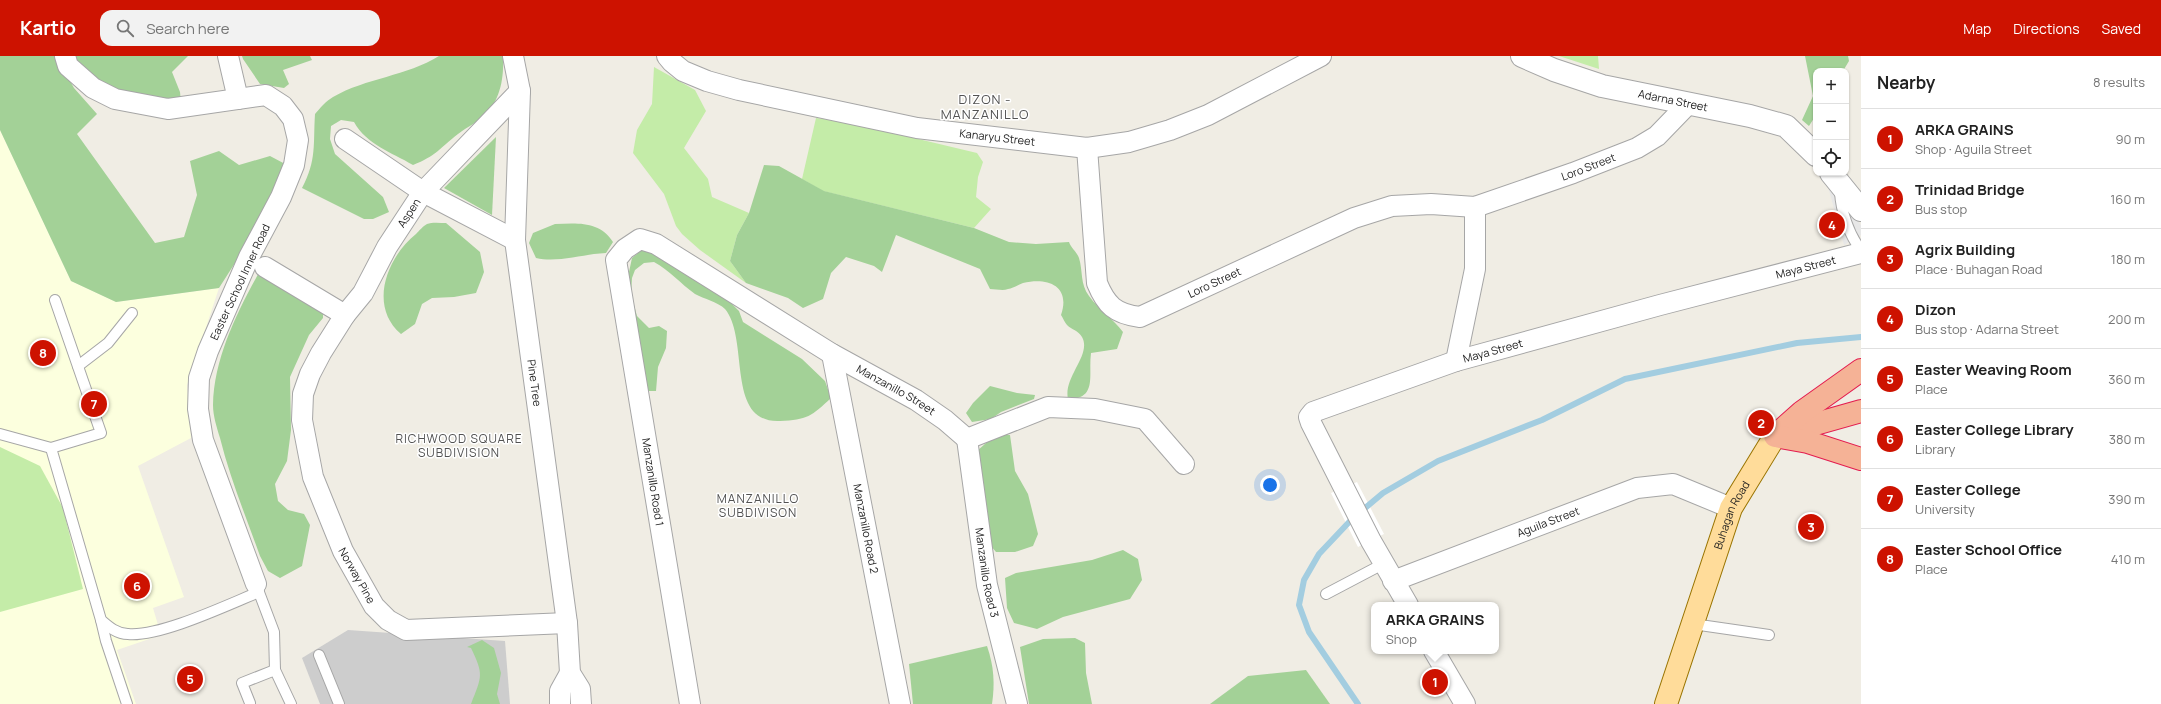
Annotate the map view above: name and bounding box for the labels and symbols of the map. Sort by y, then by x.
street label: Adarna Street [1637,86,1709,114]
district label: DIZON - MANZANILLO [941,90,1029,123]
street label: Kanaryu Street [959,125,1036,149]
street label: Loro Street [1559,149,1618,184]
street label: Aspen [394,195,424,230]
pin: 4 [1819,210,1845,240]
street label: Easter School Inner Road [206,221,273,342]
street label: Maya Street [1774,252,1837,282]
street label: Loro Street [1185,263,1243,301]
street label: Maya Street [1461,335,1524,366]
pin: 8 [30,338,56,368]
street label: Pine Tree [524,358,546,408]
street label: Manzanillo Street [854,361,939,418]
pin: 7 [81,389,107,419]
pin: 2 [1748,408,1774,438]
district label: RICHWOOD SQUARE SUBDIVISION [395,430,523,461]
street label: Manzanillo Road 1 [639,437,668,527]
your location [1260,475,1280,495]
street label: Buhagan Road [1710,478,1753,551]
street label: Manzanillo Road 2 [850,482,882,575]
district label: MANZANILLO SUBDIVISON [717,490,799,521]
street label: Aguila Street [1514,503,1581,540]
pin: 3 [1798,512,1824,542]
street label: Manzanillo Road 3 [972,527,1003,619]
street label: Norway Pine [335,545,379,607]
pin: 6 [124,571,150,601]
pin: 5 [177,664,203,694]
pin: 1 [1422,667,1448,697]

